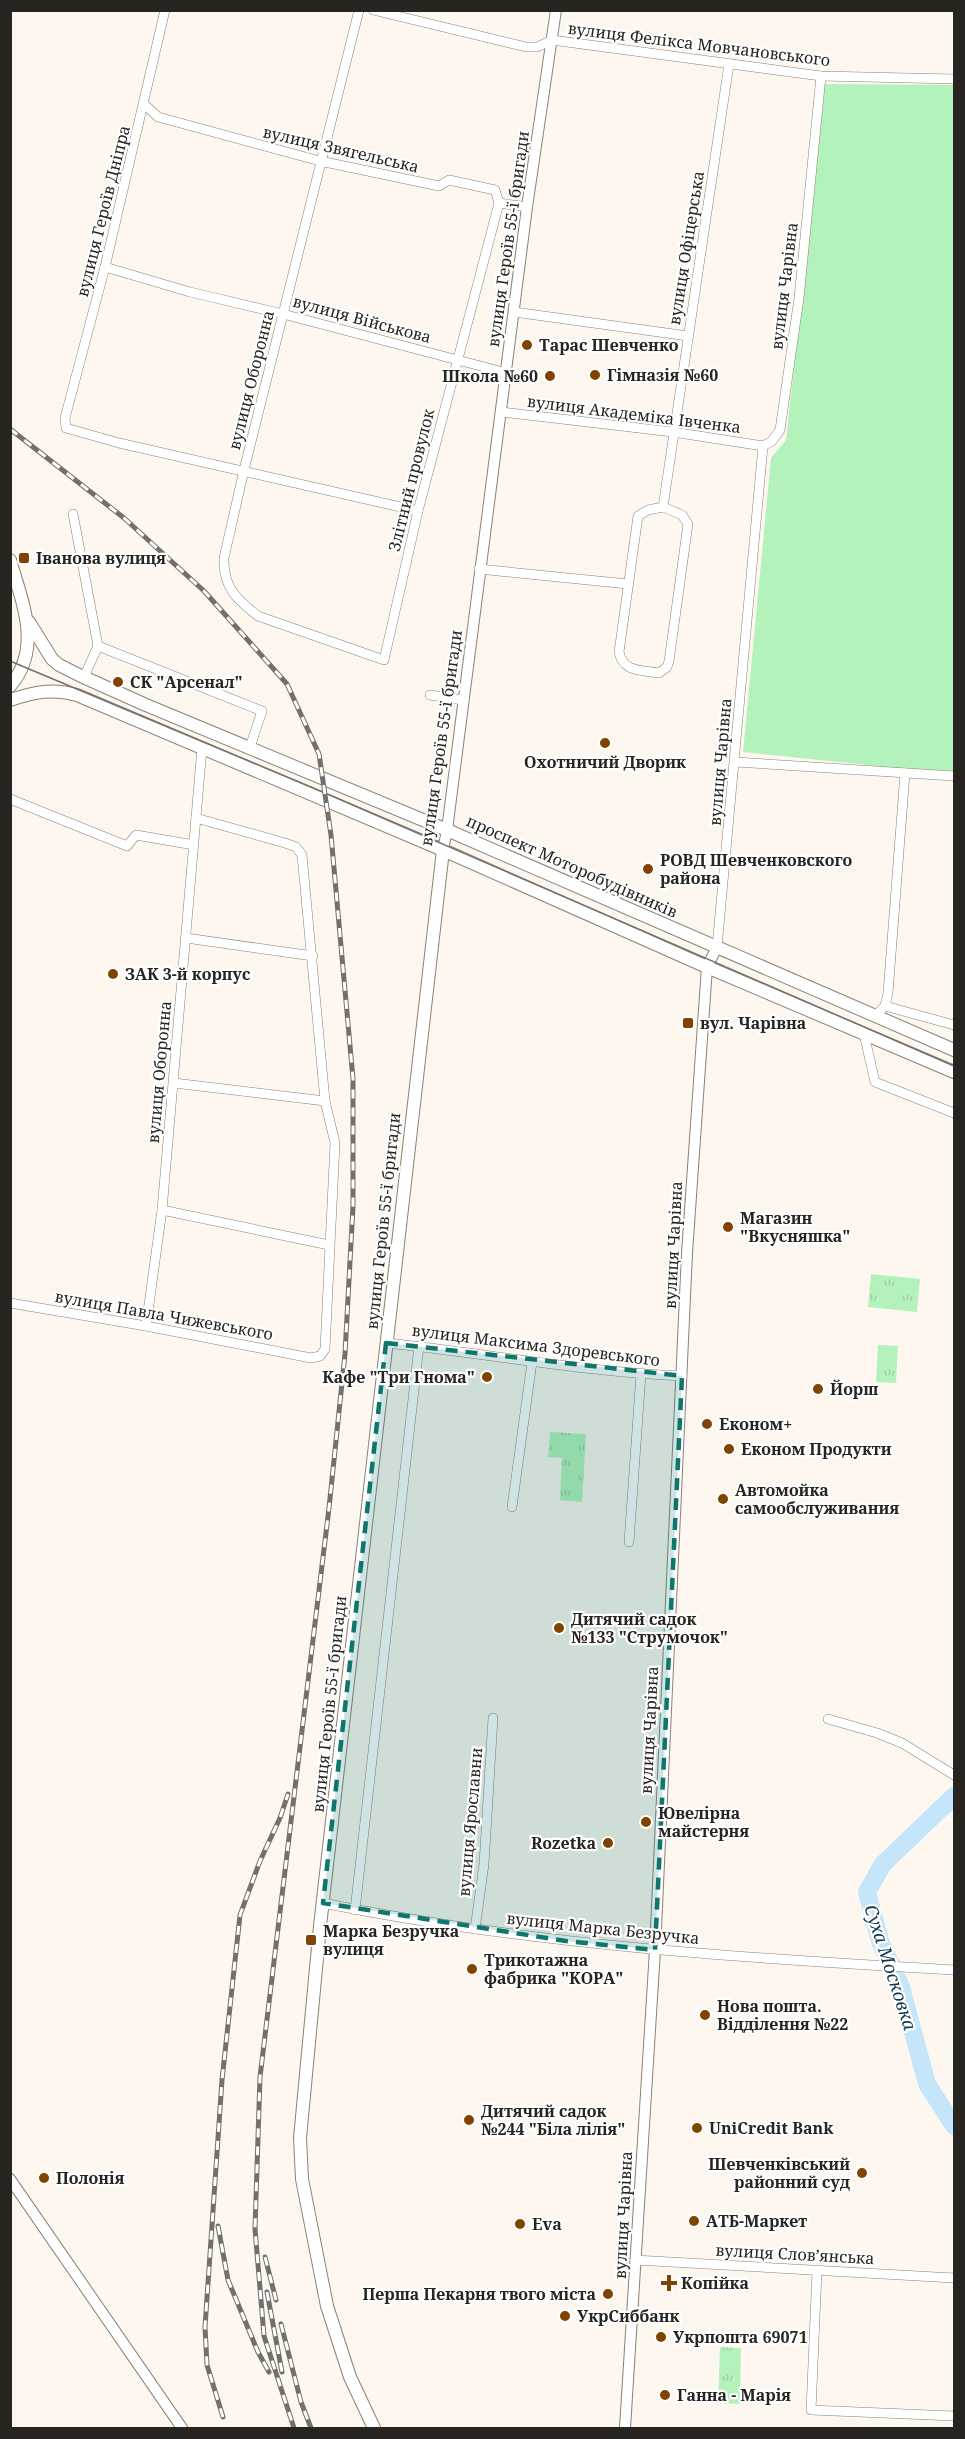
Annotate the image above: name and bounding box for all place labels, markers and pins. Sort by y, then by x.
place label: Тарас Шевченко [539,334,679,356]
marker: Тарас Шевченко [520,338,534,352]
place label: Гімназія №60 [607,364,718,386]
place label: Школа №60 [442,365,538,387]
marker: Гімназія №60 [588,368,602,382]
marker: Школа №60 [543,369,557,383]
place label: Іванова вулиця [36,547,166,569]
marker: Іванова вулиця [17,551,31,565]
place label: СК "Арсенал" [130,671,243,693]
marker: СК "Арсенал" [111,675,125,689]
marker: Охотничий Дворик [598,736,612,750]
place label: Охотничий Дворик [524,751,686,773]
place label: РОВД Шевченковского района [660,849,852,889]
marker: РОВД Шевченковского района [641,862,655,876]
place label: ЗАК 3-й корпус [125,963,250,985]
marker: ЗАК 3-й корпус [106,967,120,981]
place label: вул. Чарівна [700,1012,806,1034]
marker: вул. Чарівна [681,1016,695,1030]
place label: Магазин "Вкусняшка" [740,1207,850,1247]
marker: Магазин "Вкусняшка" [721,1220,735,1234]
place label: Кафе "Три Гнома" [322,1366,475,1388]
marker: Кафе "Три Гнома" [480,1370,494,1384]
place label: Йорш [830,1378,878,1400]
marker: Йорш [811,1382,825,1396]
place label: Економ+ [719,1413,792,1435]
marker: Економ+ [700,1417,714,1431]
place label: Економ Продукти [741,1438,892,1460]
marker: Економ Продукти [722,1442,736,1456]
place label: Автомойка самообслуживания [735,1479,899,1519]
marker: Автомойка самообслуживания [716,1492,730,1506]
place label: Дитячий садок №133 "Струмочок" [571,1608,728,1648]
marker: Дитячий садок №133 "Струмочок" [552,1621,566,1635]
place label: Ювелірна майстерня [658,1802,749,1842]
marker: Ювелірна майстерня [639,1815,653,1829]
place label: Rozetka [531,1832,596,1854]
marker: Rozetka [601,1836,615,1850]
place label: Марка Безручка вулиця [323,1920,459,1960]
marker: Марка Безручка вулиця [304,1933,318,1947]
place label: Трикотажна фабрика "КОРА" [484,1949,623,1989]
marker: Трикотажна фабрика "КОРА" [465,1962,479,1976]
place label: Нова пошта. Відділення №22 [717,1995,848,2035]
marker: Нова пошта. Відділення №22 [698,2008,712,2022]
place label: Дитячий садок №244 "Біла лілія" [481,2100,626,2140]
marker: Дитячий садок №244 "Біла лілія" [462,2113,476,2127]
place label: UniCredit Bank [709,2117,834,2139]
marker: UniCredit Bank [690,2121,704,2135]
place label: Шевченківський районний суд [708,2153,850,2193]
marker: Шевченківський районний суд [855,2166,869,2180]
place label: Полонія [56,2167,125,2189]
marker: Полонія [37,2171,51,2185]
place label: АТБ-Маркет [706,2210,807,2232]
place label: Eva [532,2213,562,2235]
marker: АТБ-Маркет [687,2214,701,2228]
marker: Eva [513,2217,527,2231]
place label: Копійка [681,2272,749,2294]
marker: Копійка [662,2276,676,2290]
place label: Перша Пекарня твого міста [362,2283,596,2305]
marker: Перша Пекарня твого міста [601,2287,615,2301]
place label: УкрСиббанк [577,2305,679,2327]
marker: УкрСиббанк [558,2309,572,2323]
place label: Укрпошта 69071 [673,2326,808,2348]
marker: Укрпошта 69071 [654,2330,668,2344]
place label: Ганна - Марія [677,2384,791,2406]
marker: Ганна - Марія [658,2388,672,2402]

